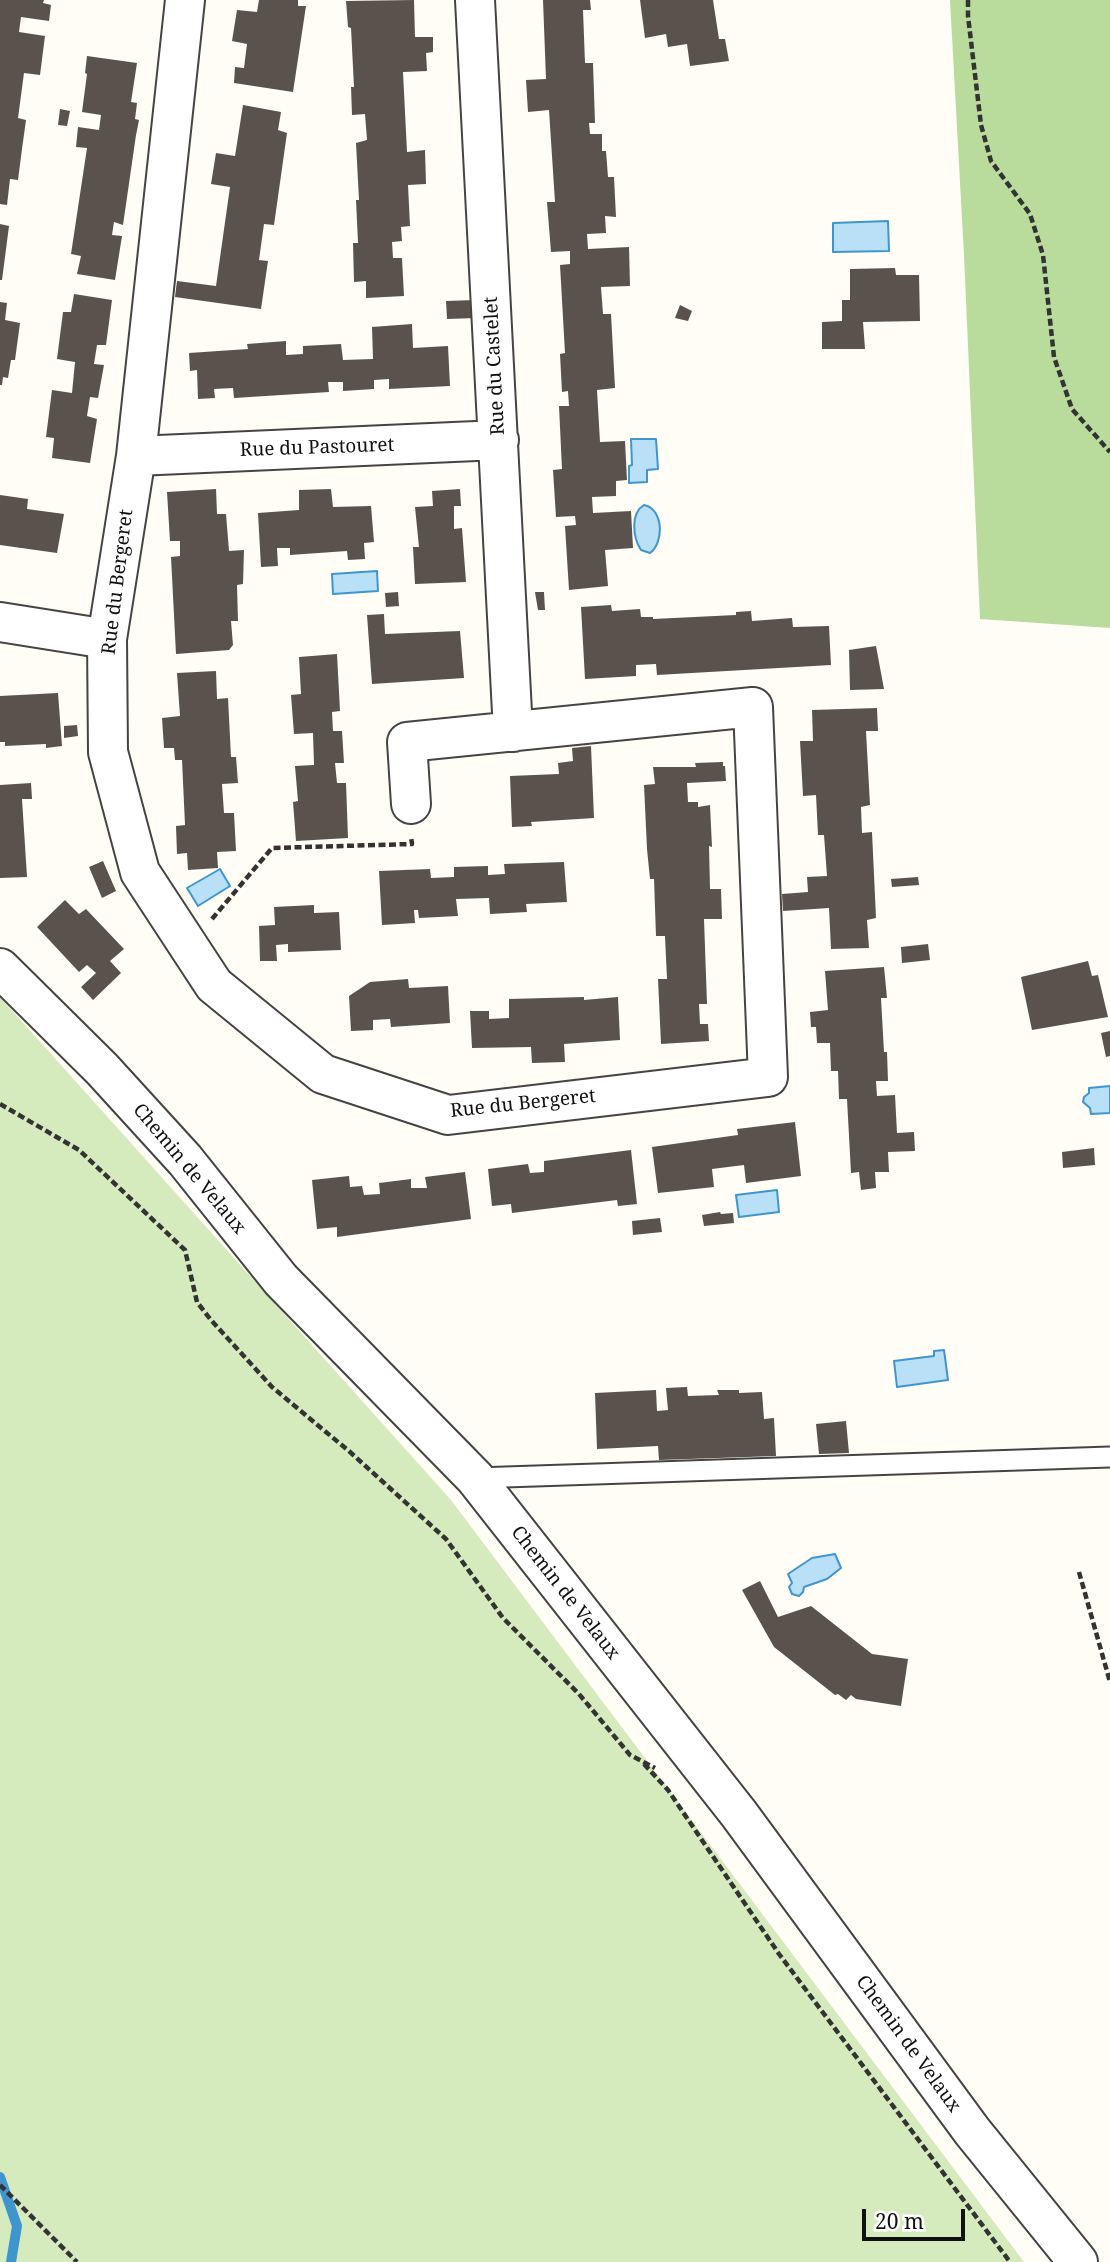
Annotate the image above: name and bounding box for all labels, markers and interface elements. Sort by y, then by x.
street label: Rue du Castelet [480,296,510,436]
street label: Rue du Pastouret [239,434,395,462]
street label: Rue du Bergeret [98,508,138,656]
street label: Rue du Bergeret [449,1085,597,1123]
street label: Chemin de Velaux [128,1099,250,1239]
street label: Chemin de Velaux [506,1522,624,1664]
street label: Chemin de Velaux [851,1971,965,2117]
scale bar [865,2196,968,2240]
text: 20 m [875,2207,924,2235]

